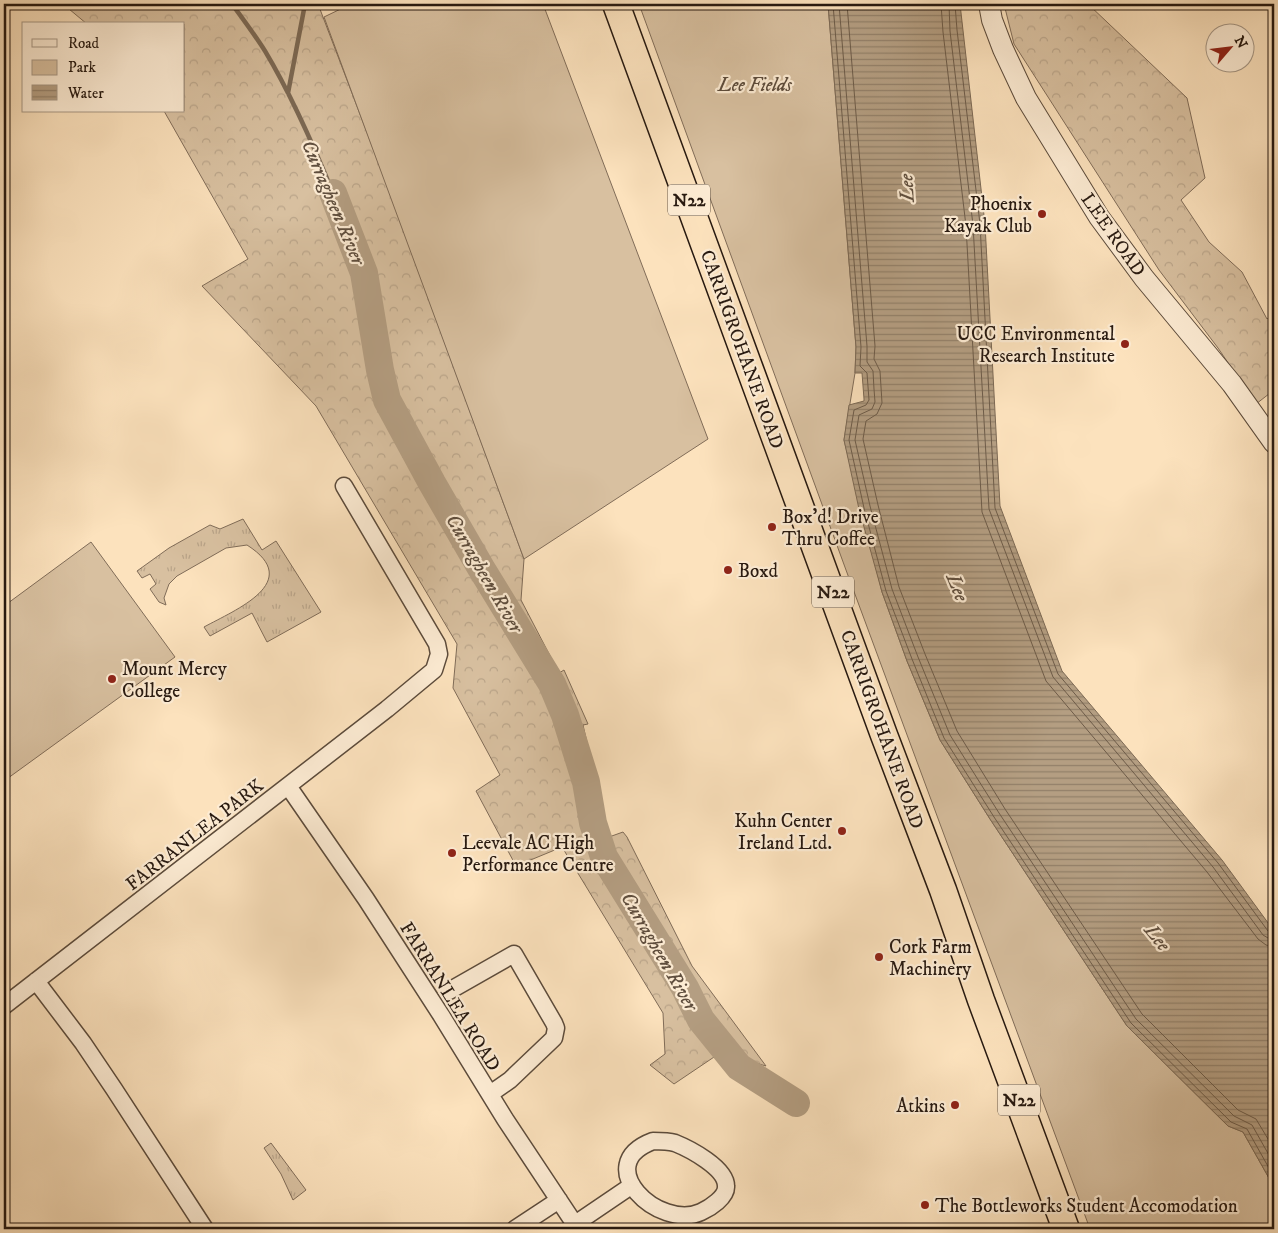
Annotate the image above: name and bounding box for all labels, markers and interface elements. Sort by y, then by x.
legend [22,22,185,112]
north arrow [1206,22,1256,72]
text: N [1230,33,1251,52]
text: Road [68,34,100,53]
text: Park [68,58,97,77]
park label: Lee Fields [717,74,793,97]
text: Water [67,84,104,103]
water label: Curragheen River [295,136,371,271]
water label: Lee [894,172,921,204]
road number: N22 [668,184,710,216]
street label: LEE ROAD [1076,189,1150,281]
place label: Phoenix Kayak Club [944,193,1033,238]
marker: Phoenix Kayak Club [1036,208,1048,220]
street label: CARRIGROHANE ROAD [695,247,788,452]
place label: UCC Environmental Research Institute [957,323,1115,368]
marker: UCC Environmental Research Institute [1119,338,1131,350]
place label: Box'd! Drive Thru Coffee [782,506,879,551]
water label: Curragheen River [440,510,529,639]
marker: Box'd! Drive Thru Coffee [766,521,778,533]
place label: Boxd [738,560,779,583]
marker: Boxd [722,564,734,576]
water label: Lee [939,569,974,606]
road number: N22 [812,576,854,608]
street label: CARRIGROHANE ROAD [835,627,928,832]
place label: Mount Mercy College [122,658,228,703]
marker: Mount Mercy College [106,673,118,685]
street label: FARRANLEA PARK [122,774,269,896]
place label: Kuhn Center Ireland Ltd. [734,810,832,855]
marker: Kuhn Center Ireland Ltd. [836,825,848,837]
place label: Leevale AC High Performance Centre [462,832,614,877]
marker: Leevale AC High Performance Centre [446,847,458,859]
water label: Curragheen River [615,888,704,1017]
street label: FARRANLEA ROAD [395,918,505,1076]
water label: Lee [1138,918,1176,958]
place label: Cork Farm Machinery [889,936,972,981]
marker: Cork Farm Machinery [873,951,885,963]
road number: N22 [998,1084,1040,1116]
place label: Atkins [896,1095,945,1118]
marker: Atkins [949,1099,961,1111]
place label: The Bottleworks Student Accomodation [935,1195,1238,1218]
marker: The Bottleworks Student Accomodation [919,1199,931,1211]

